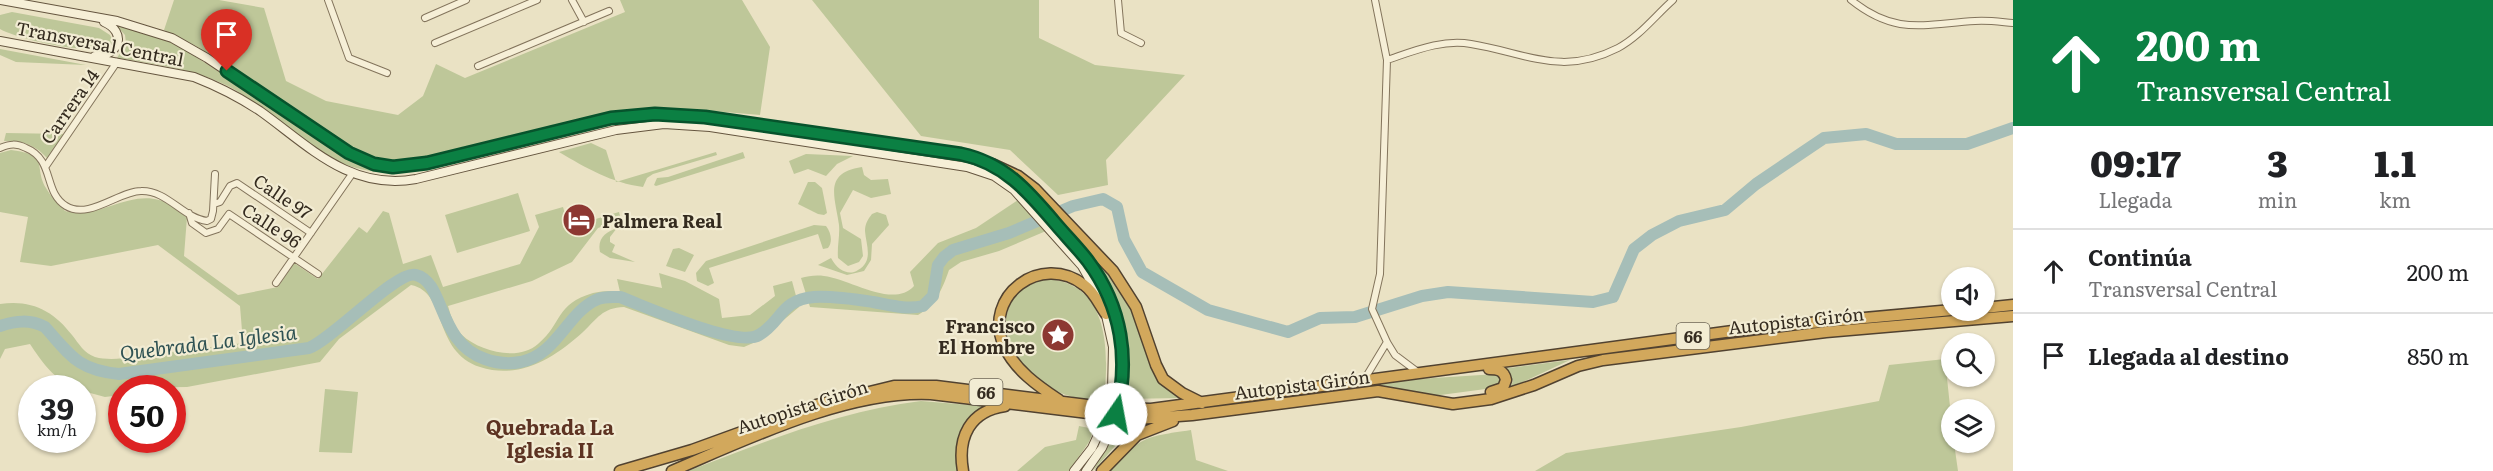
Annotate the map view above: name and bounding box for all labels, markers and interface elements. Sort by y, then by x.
pin [201,9,252,71]
text: 200 m [2136,12,2261,74]
street label: Transversal Central [14,14,186,72]
icon: arrive [210,18,243,51]
icon: ahead [2037,24,2115,102]
street label: Carrera 14 [33,63,105,149]
text: Transversal Central [2136,69,2391,109]
text: 09:17 [2090,135,2181,188]
text: 3 [2267,135,2288,188]
text: 1.1 [2374,135,2416,188]
street label: Calle 97 [248,167,318,225]
text: Llegada [2098,184,2172,214]
text: min [2258,184,2297,214]
text: km [2379,184,2411,214]
street label: Calle 96 [237,196,307,254]
hotel icon: Palmera Real [561,202,597,238]
place label: Palmera Real [602,207,723,234]
text: Continúa [2088,240,2192,273]
icon: ahead [2037,255,2070,288]
text: 200 m [2407,255,2469,288]
map controls [1941,267,1995,453]
button: sound [1941,267,1995,321]
text: Transversal Central [2088,273,2277,303]
street label: Autopista Girón [1727,299,1865,341]
place label: Francisco El Hombre [938,312,1035,360]
water label: Quebrada La Iglesia [118,315,299,367]
place icon: Francisco El Hombre [1040,317,1076,353]
road number: 66 [1676,323,1710,349]
button: search [1941,333,1995,387]
icon: arrive [2037,339,2070,372]
text: Llegada al destino [2088,339,2289,372]
text: 850 m [2407,339,2469,372]
street label: Autopista Girón [1233,362,1371,406]
street label: Autopista Girón [733,372,871,440]
speed limit sign: 50 [108,375,186,453]
road number: 66 [970,379,1002,405]
position arrow [1084,382,1148,446]
text: 39 [40,385,74,429]
button: layers [1941,399,1995,453]
district label: Quebrada La Iglesia II [486,411,615,464]
text: km/h [37,418,77,441]

